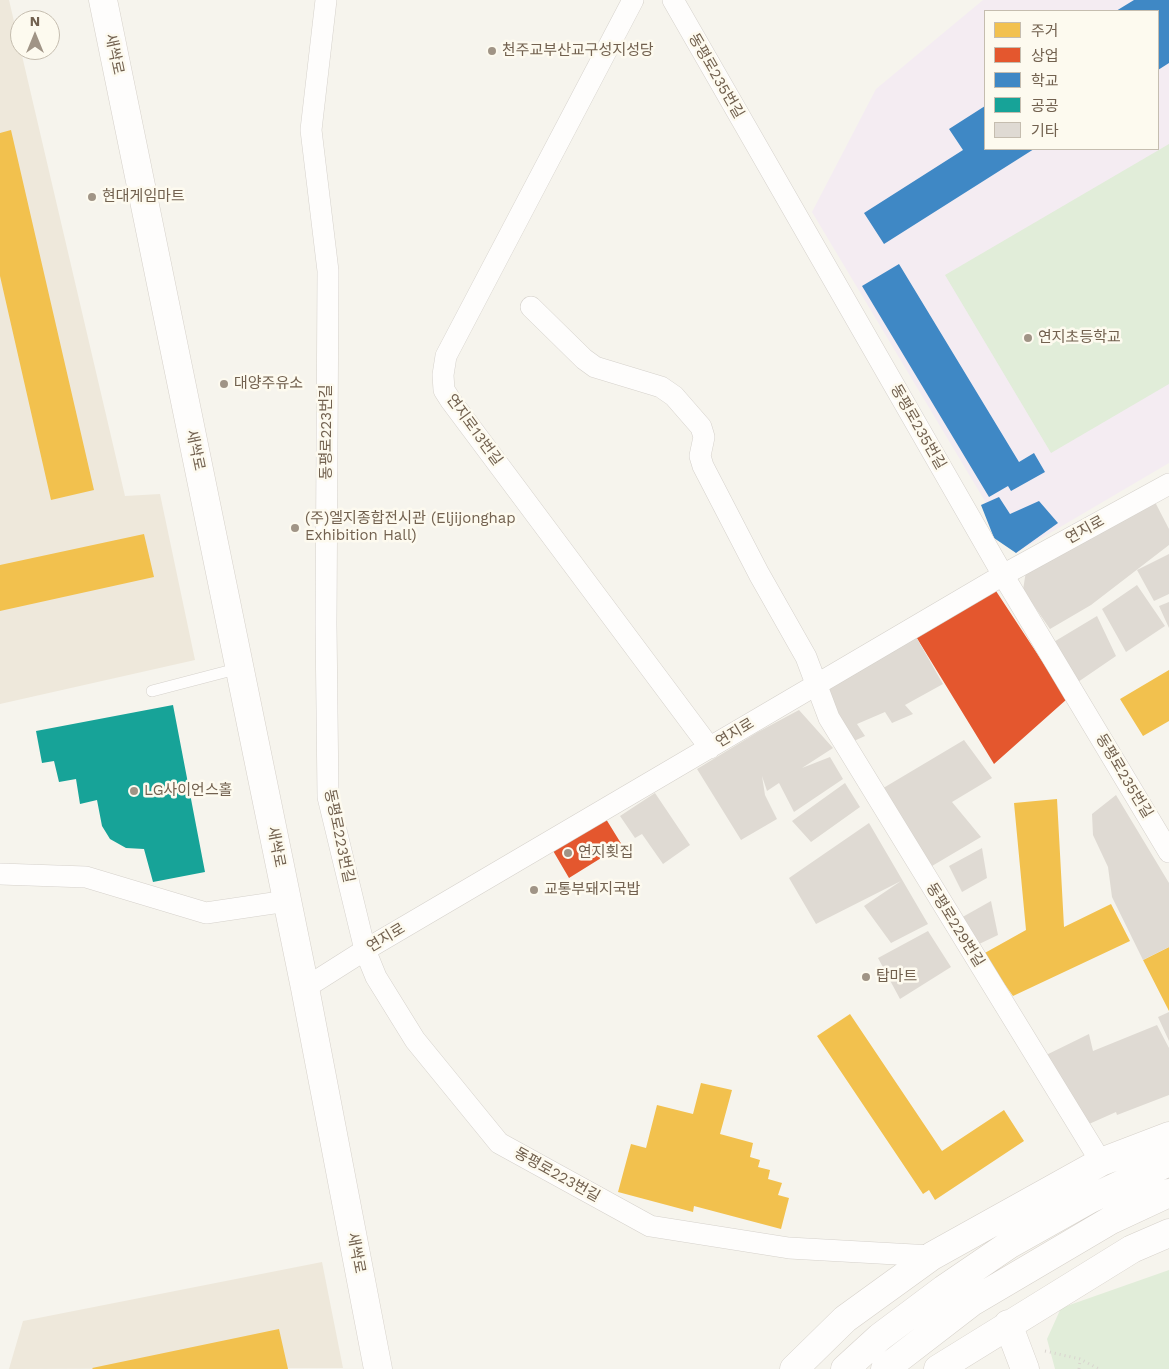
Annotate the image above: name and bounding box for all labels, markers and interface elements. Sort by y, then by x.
north arrow [10,10,60,60]
legend [984,10,1159,150]
text: N [30,13,40,29]
text: 주거 [1031,22,1059,40]
street label: 동평로235번길 [684,30,748,122]
street label: 새싹로 [101,32,127,76]
place label: 천주교부산교구성지성당 [502,42,654,60]
marker: 천주교부산교구성지성당 [486,45,498,57]
text: 상업 [1031,47,1059,65]
text: 학교 [1031,72,1059,90]
text: 공공 [1031,97,1059,115]
text: 기타 [1031,122,1059,140]
place label: 현대게임마트 [102,188,185,206]
marker: 현대게임마트 [86,191,98,203]
place label: 연지초등학교 [1038,329,1121,347]
marker: 연지초등학교 [1022,332,1034,344]
place label: 대양주유소 [234,375,303,393]
marker: 대양주유소 [218,378,230,390]
street label: 동평로235번길 [886,381,950,473]
street label: 동평로223번길 [318,384,336,480]
street label: 연지로13번길 [442,391,506,469]
street label: 새싹로 [182,428,208,472]
place label: (주)엘지종합전시관 (Eljijonghap Exhibition Hall) [305,510,516,545]
street label: 연지로 [1063,512,1107,548]
marker: (주)엘지종합전시관 (Eljijonghap Exhibition Hall) [289,522,301,534]
street label: 연지로 [713,715,757,751]
street label: 동평로235번길 [1092,731,1156,821]
place label: LG사이언스홀 [144,782,232,800]
marker: LG사이언스홀 [128,785,140,797]
street label: 동평로223번길 [320,788,358,884]
street label: 새싹로 [263,825,289,869]
place label: 연지횟집 [578,844,633,862]
marker: 연지횟집 [562,847,574,859]
street label: 동평로229번길 [922,880,988,970]
place label: 교통부돼지국밥 [544,881,641,899]
marker: 교통부돼지국밥 [528,884,540,896]
street label: 연지로 [364,920,408,956]
place label: 탑마트 [876,968,917,986]
marker: 탑마트 [860,971,872,983]
street label: 동평로223번길 [511,1144,603,1206]
street label: 새싹로 [343,1231,369,1275]

